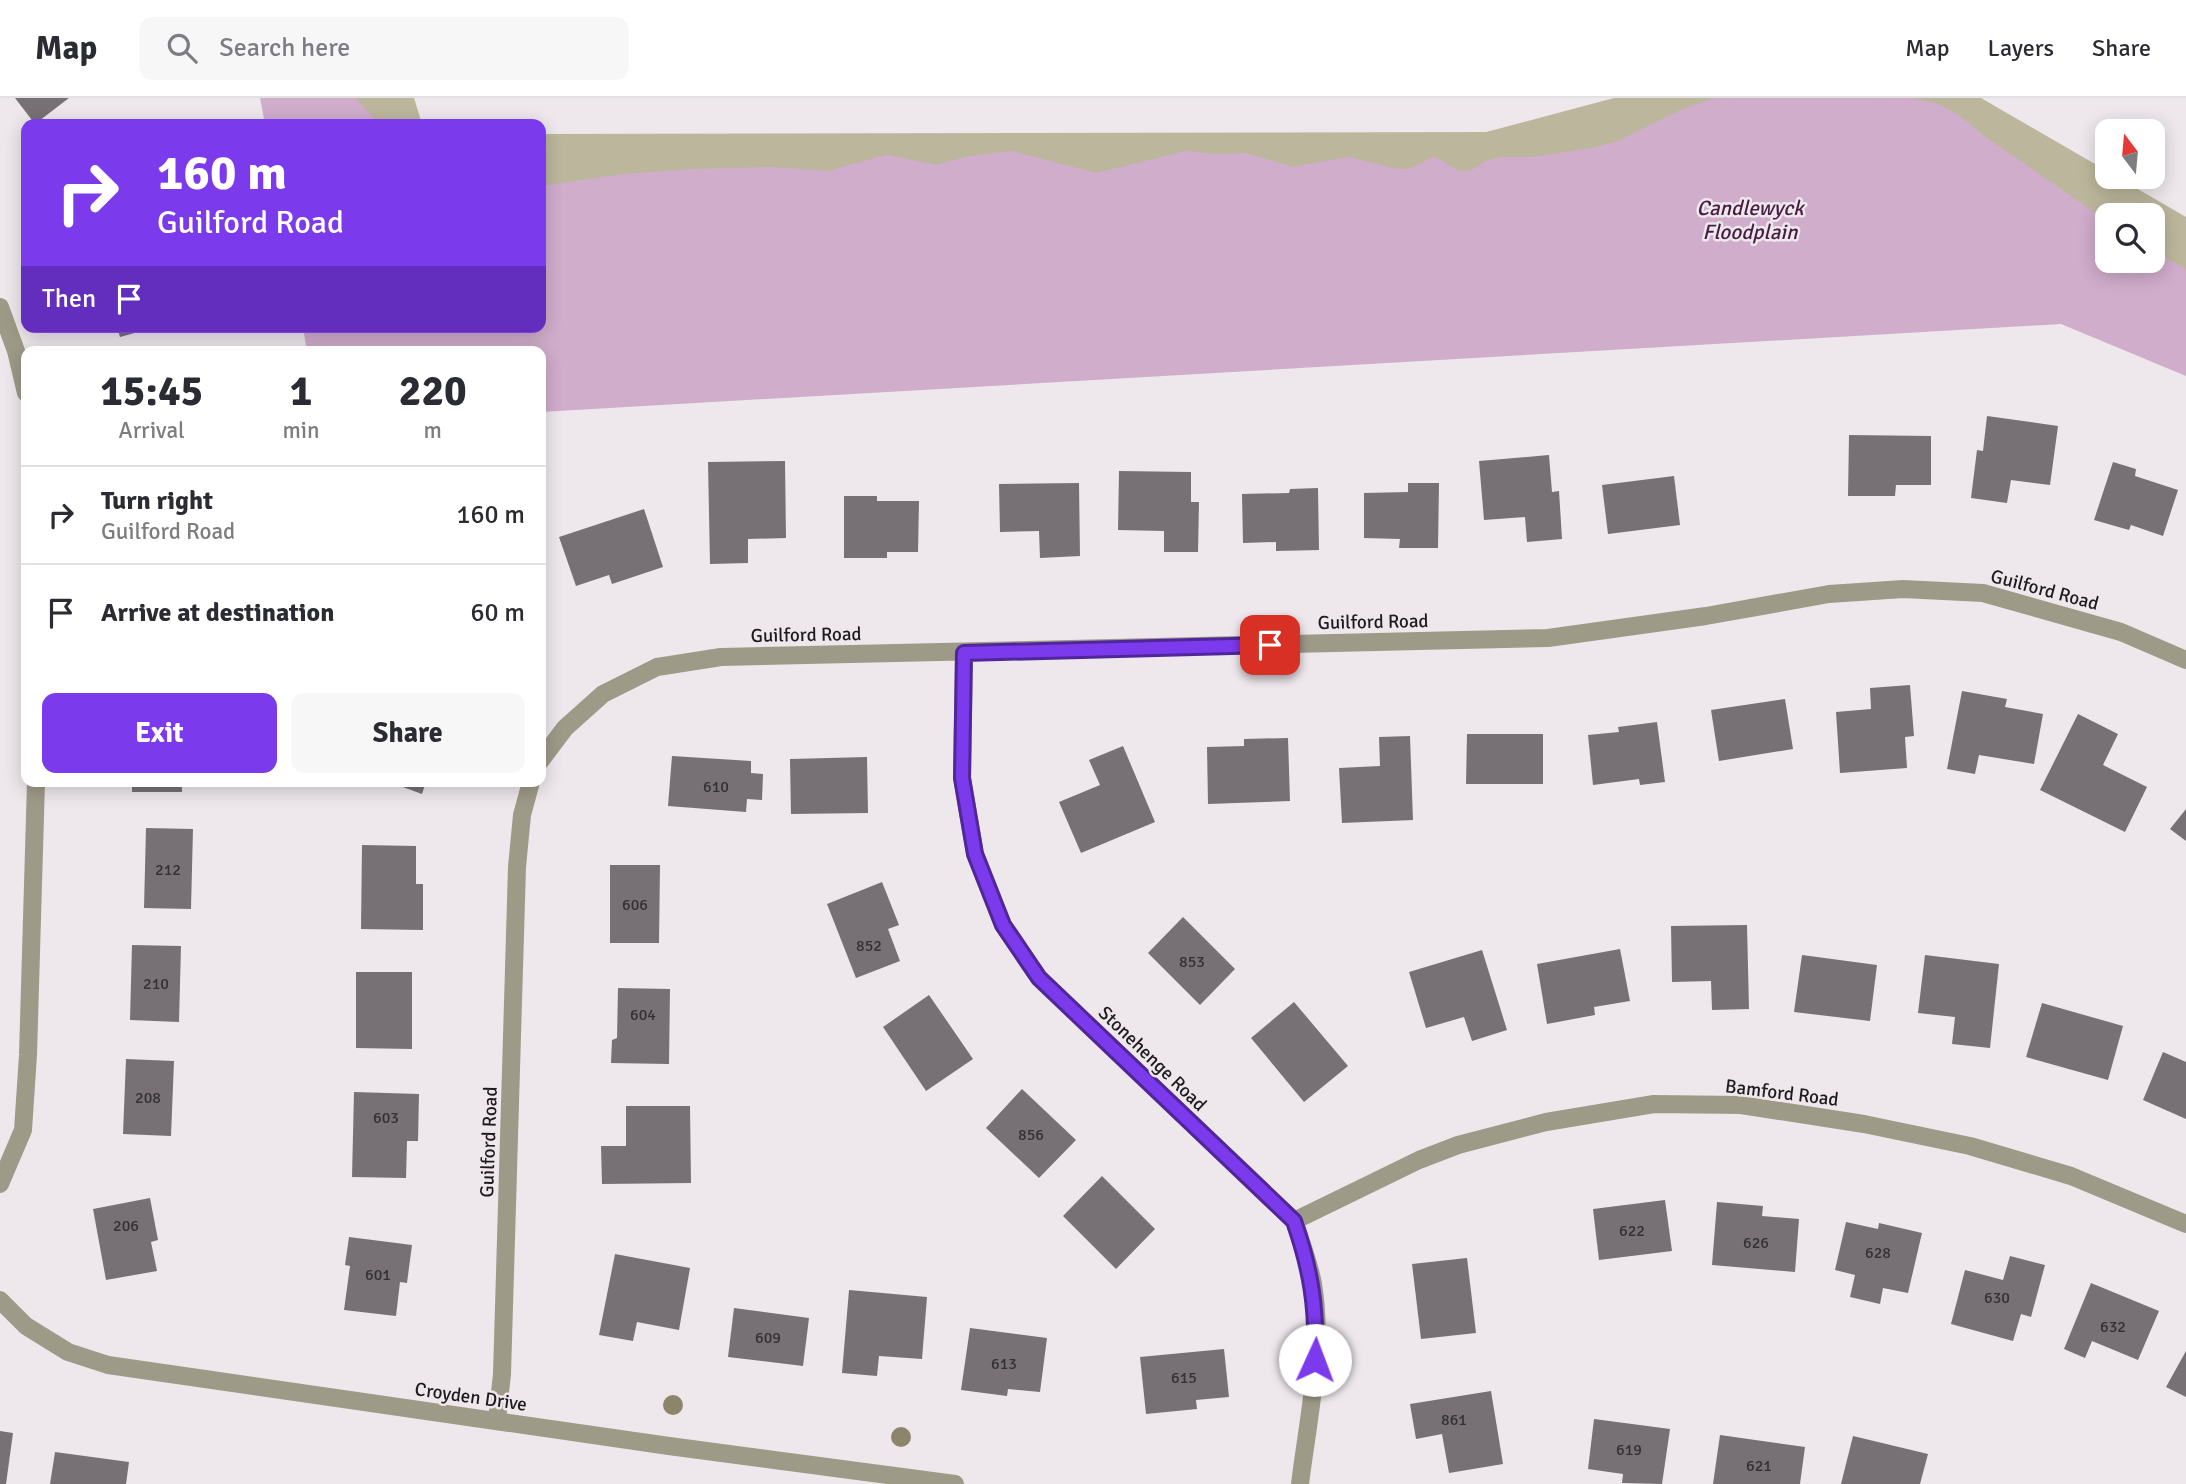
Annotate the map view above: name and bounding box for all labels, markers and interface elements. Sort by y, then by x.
search box [139,17,629,80]
text: Map [35,28,97,69]
icon: search [163,29,201,67]
text: Search here [219,32,350,64]
text: Map [1905,33,1950,63]
text: Layers [1988,33,2054,63]
text: Share [2092,33,2151,63]
north arrow [2095,119,2165,189]
map controls [2095,119,2165,273]
text: 160 m [157,143,287,203]
icon: right [42,147,133,238]
water label: Candlewyck Floodplain [1696,195,1806,245]
text: Guilford Road [157,203,344,242]
button: search [2095,203,2165,273]
icon: arrive [110,280,148,318]
text: Then [42,283,96,315]
text: 15:45 [100,366,203,417]
text: 1 [290,366,312,417]
text: 220 [399,366,467,417]
text: Arrival [119,416,185,445]
text: min [282,416,320,445]
text: m [424,416,442,445]
text: Turn right [101,485,213,517]
icon: right [42,496,80,534]
text: 160 m [456,499,525,531]
text: Guilford Road [101,517,235,546]
street label: Guilford Road [1988,564,2101,616]
icon: arrive [42,594,80,632]
text: Arrive at destination [101,597,334,629]
text: 60 m [470,597,525,629]
street label: Guilford Road [1317,609,1429,635]
pin [1240,615,1300,675]
street label: Guilford Road [750,622,862,648]
icon: arrive [1251,626,1289,664]
button: Exit [42,693,277,773]
button: Share [291,693,525,773]
house number: 610 [703,777,729,797]
house number: 212 [155,860,181,880]
house number: 606 [622,895,648,915]
house number: 852 [856,936,882,956]
house number: 853 [1179,952,1205,972]
house number: 210 [143,974,169,994]
street label: Stonehenge Road [1093,1001,1212,1116]
house number: 604 [630,1005,656,1025]
street label: Bamford Road [1724,1074,1840,1112]
street label: Guilford Road [475,1086,503,1198]
house number: 208 [135,1088,161,1108]
house number: 603 [373,1108,399,1128]
house number: 856 [1018,1125,1044,1145]
house number: 206 [113,1216,139,1236]
house number: 622 [1619,1221,1645,1241]
house number: 626 [1743,1233,1769,1253]
house number: 628 [1865,1243,1891,1263]
house number: 601 [365,1265,391,1285]
house number: 630 [1984,1288,2010,1308]
house number: 632 [2100,1317,2126,1337]
position arrow [1278,1323,1352,1397]
house number: 609 [755,1328,781,1348]
house number: 613 [991,1354,1017,1374]
house number: 615 [1171,1368,1197,1388]
street label: Croyden Drive [413,1377,529,1417]
house number: 861 [1441,1410,1467,1430]
house number: 619 [1616,1440,1642,1460]
house number: 621 [1746,1456,1772,1476]

